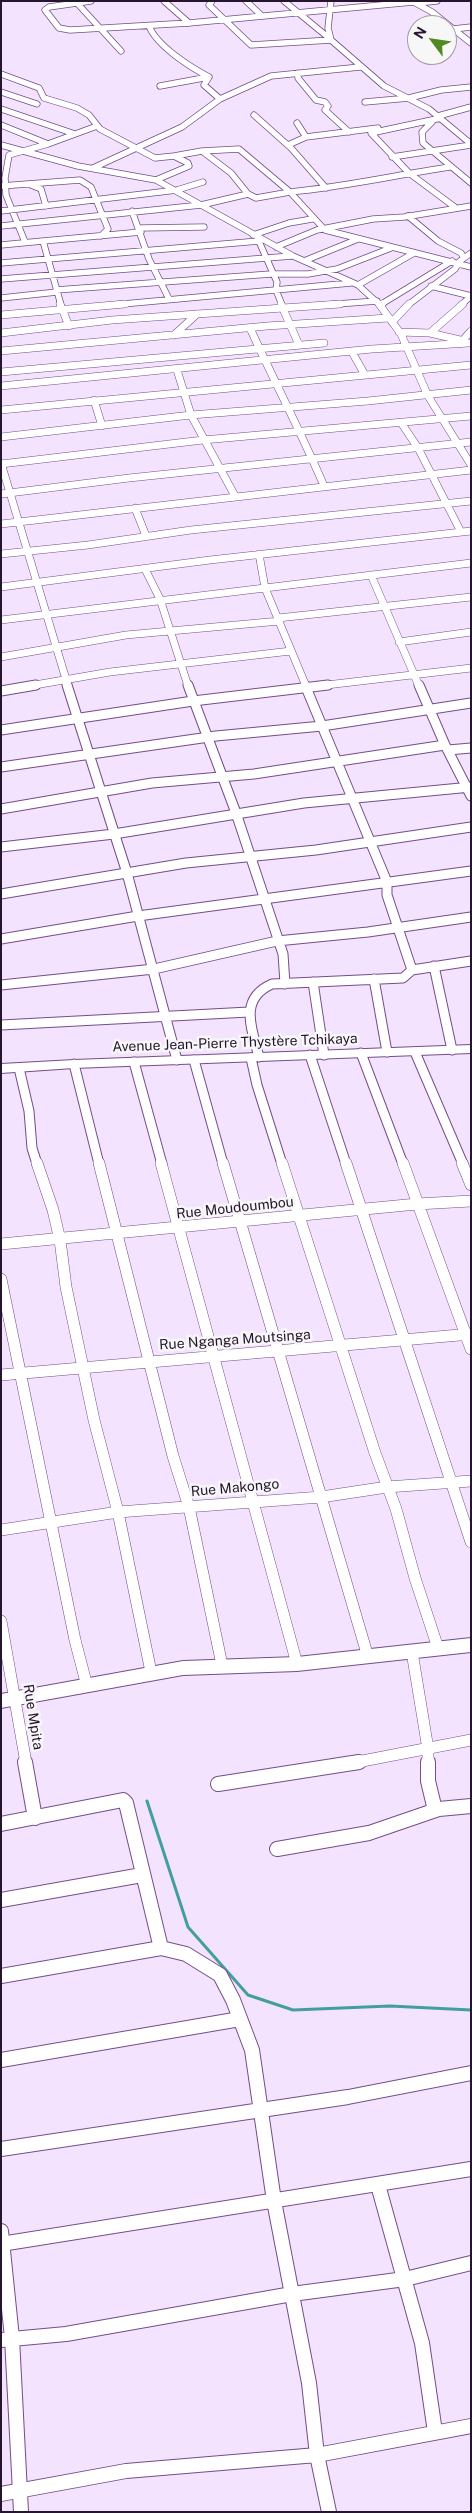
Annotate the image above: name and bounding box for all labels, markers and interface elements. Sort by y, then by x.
north arrow [407,15,457,65]
text: N [410,24,430,42]
street label: Avenue Jean-Pierre Thystère Tchikaya [112,1030,358,1056]
street label: Rue Moudoumbou [175,1193,295,1223]
street label: Rue Nganga Moutsinga [159,1326,311,1354]
street label: Rue Makongo [190,1476,280,1500]
street label: Rue Mpita [20,1683,46,1751]

